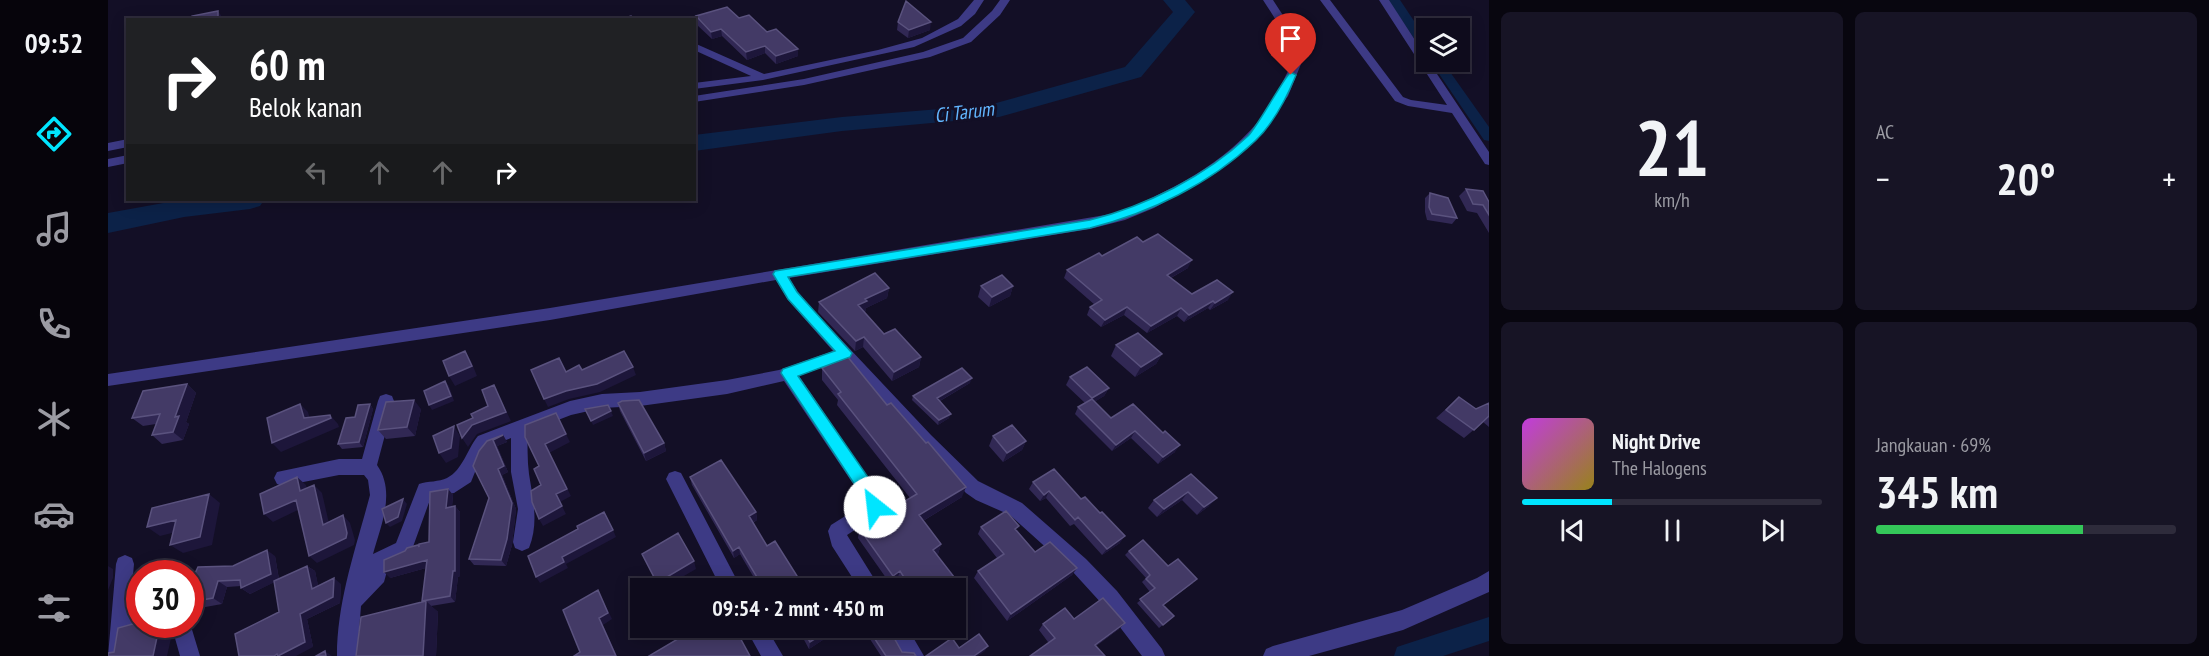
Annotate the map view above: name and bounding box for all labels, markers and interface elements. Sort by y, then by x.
pin [1265,13,1316,75]
map controls [1416,18,1470,72]
button: layers [1416,18,1470,72]
icon: arrive [1274,22,1307,55]
text: 09:52 [25,26,83,60]
text: 60 m [249,37,326,92]
icon: right [150,42,228,120]
text: Belok kanan [249,90,362,124]
water label: Ci Tarum [933,95,996,129]
text: 21 [1635,97,1709,198]
icon: directions [33,113,75,155]
text: AC [1876,119,1894,145]
text: 20° [1996,149,2056,207]
icon: left [300,156,333,189]
icon: ahead [363,156,396,189]
icon: ahead [426,156,459,189]
icon: right [489,156,522,189]
text: − [1876,157,1890,200]
text: + [2162,157,2176,200]
text: km/h [1654,187,1690,213]
icon: music [33,208,75,250]
icon: phone [33,303,75,345]
icon: climate [33,398,75,440]
text: Night Drive [1612,427,1701,455]
text: Jangkauan · 69% [1876,432,1991,458]
text: The Halogens [1612,455,1707,481]
text: 345 km [1876,462,1998,520]
position arrow [843,475,907,539]
icon: car [33,493,75,535]
icon: previous [1556,514,1589,547]
icon: pause [1656,514,1689,547]
icon: next [1756,514,1789,547]
speed limit sign: 30 [126,560,204,638]
icon: filters [33,587,75,629]
text: 09:54 · 2 mnt · 450 m [712,594,884,622]

